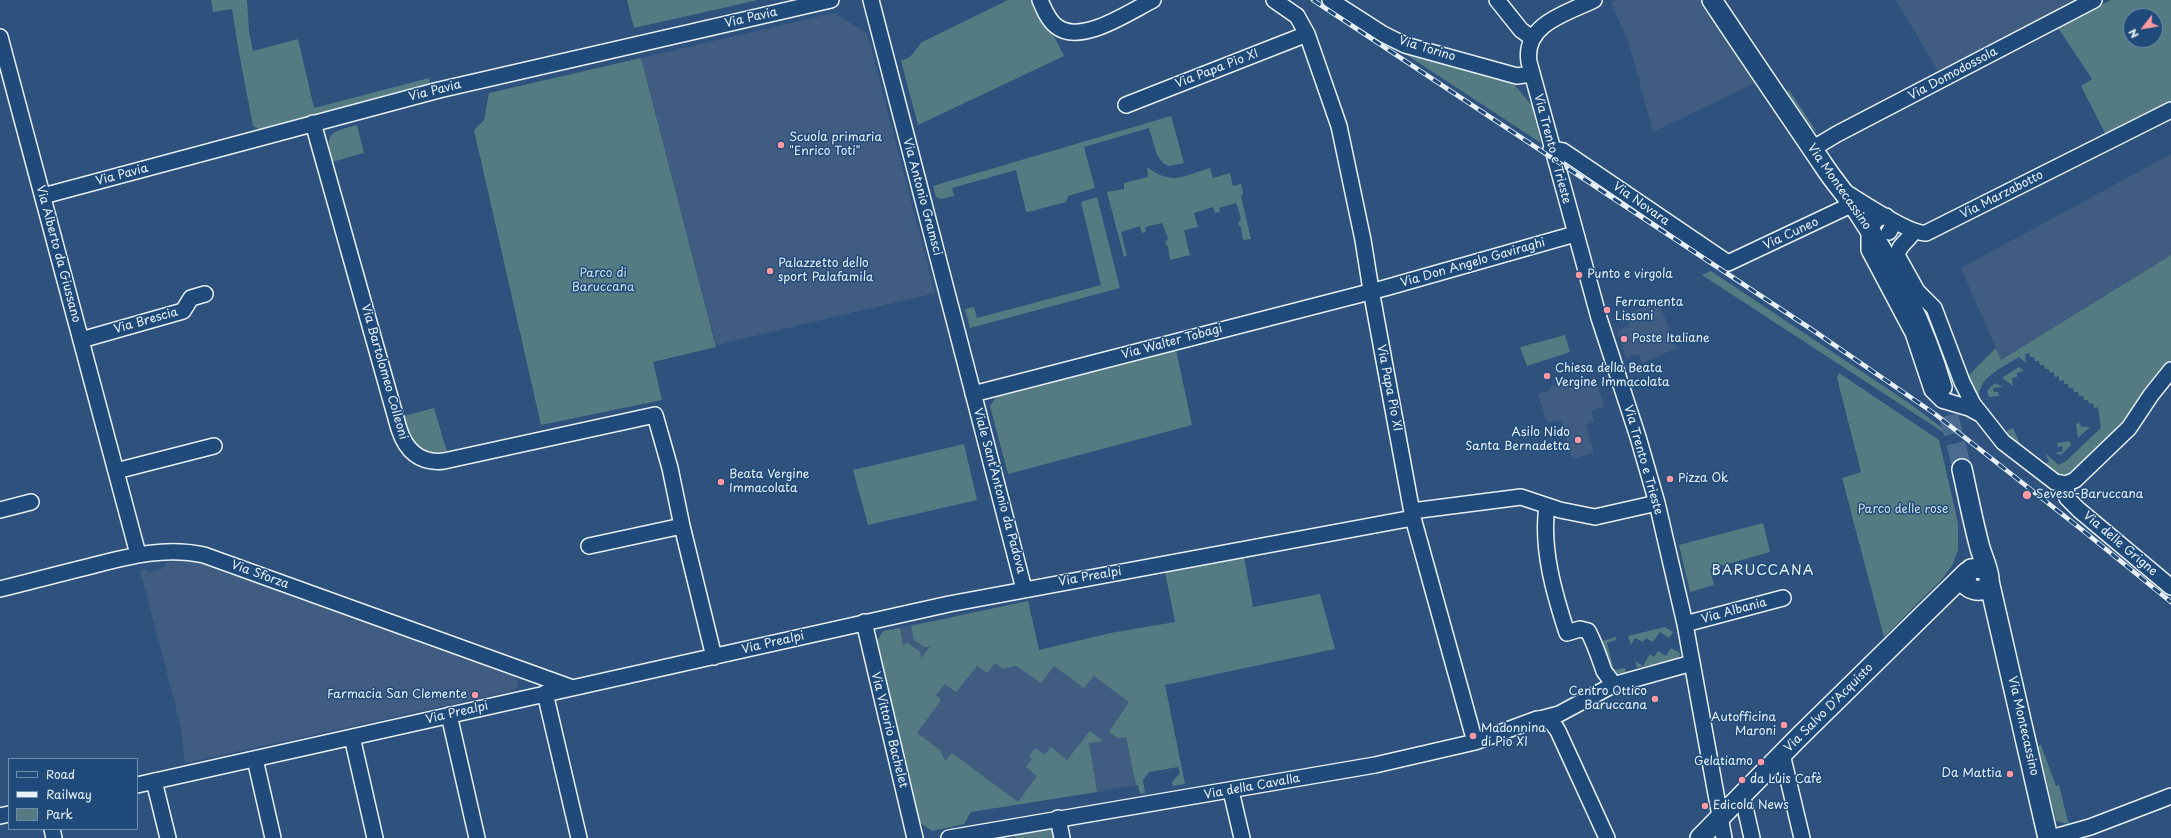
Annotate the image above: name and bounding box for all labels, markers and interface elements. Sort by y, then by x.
street label: Via Pavia [723,5,779,31]
north arrow [2123,8,2163,48]
text: N [2124,26,2143,42]
street label: Via Torino [1397,34,1457,64]
street label: Via Domodossola [1906,44,2000,104]
street label: Via Papa Pio XI [1173,46,1261,92]
street label: Via Pavia [407,78,463,104]
street label: Via Trento e Trieste [1530,93,1574,205]
place label: Scuola primaria "Enrico Toti" [789,131,882,159]
street label: Via Antonio Gramsci [899,137,945,257]
marker: Scuola primaria "Enrico Toti" [776,140,786,150]
street label: Via Montecassino [1804,141,1874,233]
street label: Via Pavia [94,161,150,189]
street label: Via Marzabotto [1958,168,2046,222]
street label: Via Novara [1610,179,1672,229]
street label: Via Alberto da Giussano [33,184,83,324]
street label: Via Cuneo [1761,215,1821,253]
street label: Via Don Angelo Gaviraghi [1399,235,1547,291]
place label: Palazzetto dello sport Palafamila [778,257,873,285]
marker: Palazzetto dello sport Palafamila [765,266,775,276]
park label: Parco di Baruccana [572,267,634,295]
place label: Punto e virgola [1587,268,1673,282]
marker: Punto e virgola [1574,270,1584,280]
place label: Ferramenta Lissoni [1615,296,1683,324]
street label: Via Bartolomeo Colleoni [358,303,410,441]
street label: Via Brescia [112,305,180,337]
marker: Ferramenta Lissoni [1602,305,1612,315]
street label: Via Walter Tobagi [1120,322,1224,362]
place label: Poste Italiane [1632,332,1710,346]
marker: Poste Italiane [1619,334,1629,344]
street label: Via Papa Pio XI [1374,343,1404,433]
place label: Chiesa della Beata Vergine Immacolata [1555,362,1670,390]
marker: Chiesa della Beata Vergine Immacolata [1542,371,1552,381]
street label: Via Trento e Trieste [1620,404,1666,516]
street label: Viale Sant’Antonio da Padova [970,407,1028,575]
place label: Asilo Nido Santa Bernadetta [1465,426,1570,454]
marker: Asilo Nido Santa Bernadetta [1573,435,1583,445]
place label: Beata Vergine Immacolata [729,468,810,496]
place label: Pizza Ok [1678,472,1728,486]
marker: Pizza Ok [1665,474,1675,484]
marker: Beata Vergine Immacolata [716,477,726,487]
place label: Seveso-Baruccana [2036,488,2143,502]
marker: Seveso-Baruccana [2021,489,2033,501]
park label: Parco delle rose [1858,503,1948,517]
street label: Via delle Grigne [2080,509,2160,579]
street label: Via Sforza [229,558,291,592]
district label: BARUCCANA [1712,563,1814,579]
street label: Via Prealpi [1057,564,1123,590]
street label: Via Albania [1700,595,1768,627]
street label: Via Prealpi [740,629,806,657]
street label: Via Salvo D'Acquisto [1782,661,1876,755]
street label: Via Vittorio Bachelet [868,670,910,790]
street label: Via Montecassino [2005,675,2041,777]
place label: Centro Ottico Baruccana [1569,685,1647,713]
place label: Farmacia San Clemente [327,688,467,702]
marker: Farmacia San Clemente [470,690,480,700]
marker: Centro Ottico Baruccana [1650,694,1660,704]
street label: Via Prealpi [424,699,490,727]
place label: Autofficina Maroni [1711,711,1776,739]
marker: Autofficina Maroni [1779,720,1789,730]
place label: Madonnina di Pio XI [1481,722,1546,750]
marker: Madonnina di Pio XI [1468,731,1478,741]
place label: Gelatiamo [1694,755,1753,769]
marker: Gelatiamo [1756,757,1766,767]
legend [8,758,138,830]
text: Road [46,765,75,783]
place label: Da Mattia [1942,767,2002,781]
marker: Da Mattia [2005,769,2015,779]
street label: Via della Cavalla [1203,771,1301,803]
place label: da Luis Cafè [1750,773,1822,787]
marker: da Luis Cafè [1737,775,1747,785]
text: Railway [46,785,92,803]
place label: Edicola News [1713,799,1789,813]
marker: Edicola News [1700,801,1710,811]
text: Park [46,805,73,823]

